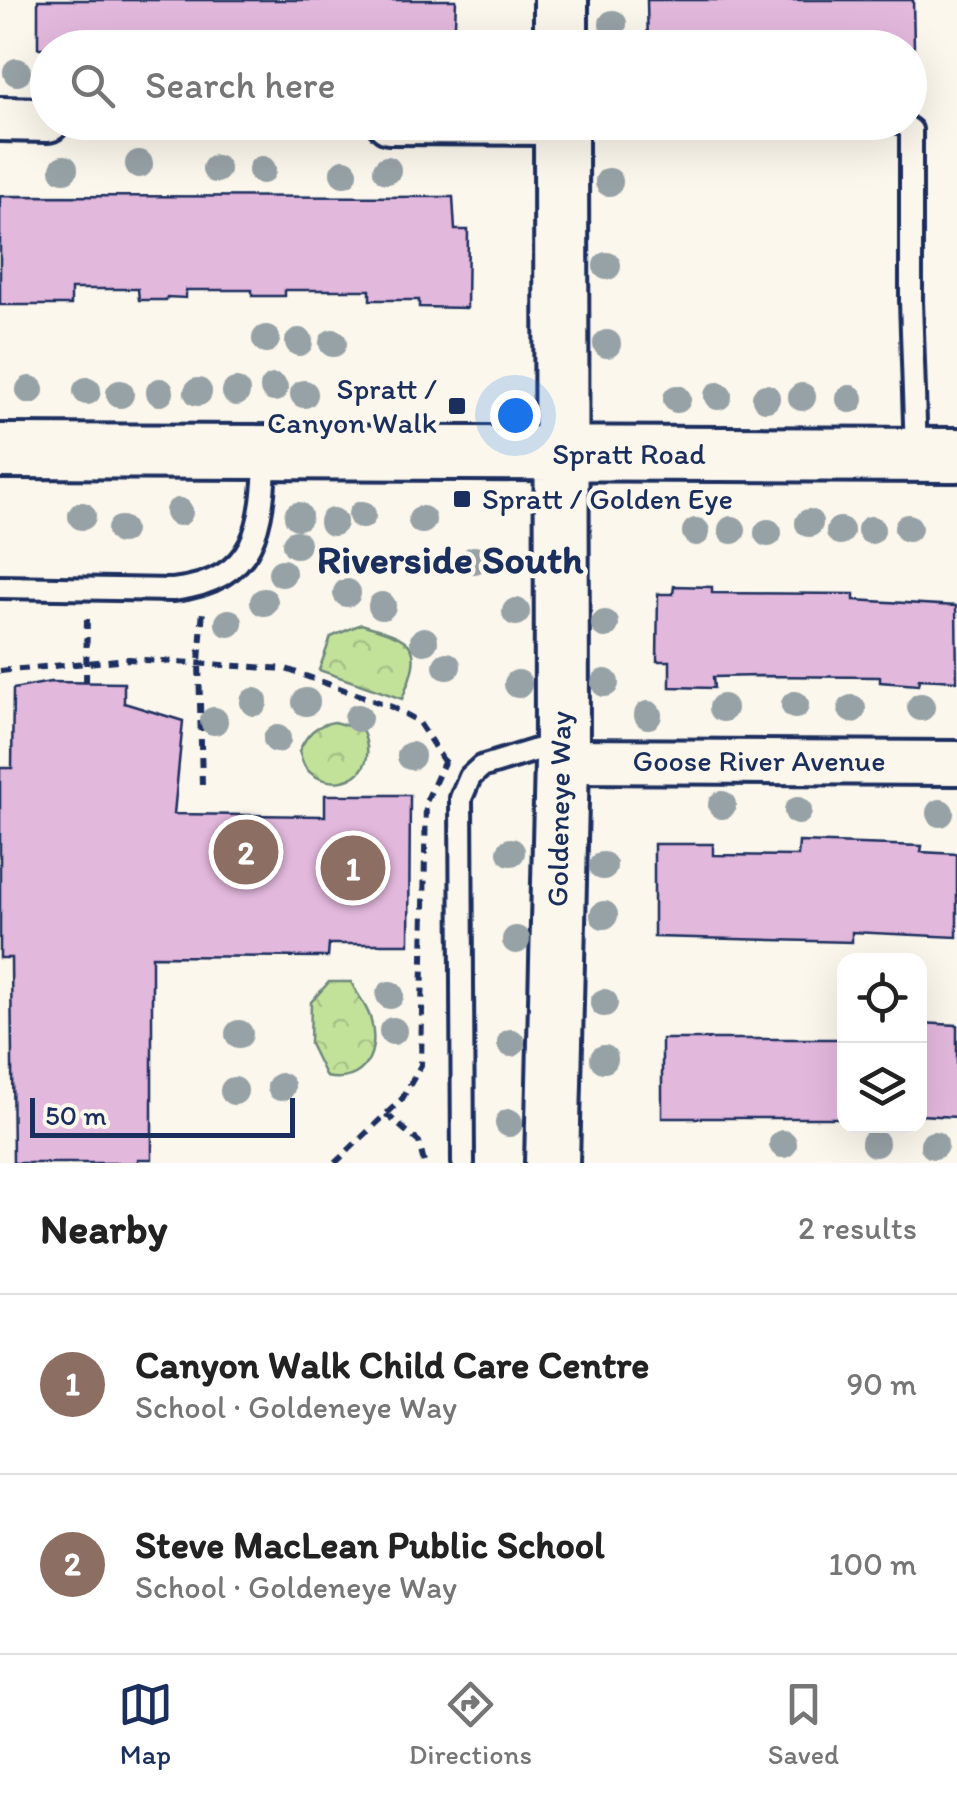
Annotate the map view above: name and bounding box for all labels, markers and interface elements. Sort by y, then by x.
search box [30,30,927,140]
icon: search [65,58,120,113]
text: Search here [145,62,336,108]
place label: Spratt / Canyon Walk [267,370,437,441]
your location [490,390,541,441]
marker: Spratt / Canyon Walk [446,395,468,417]
street label: Spratt Road [552,435,706,472]
place label: Spratt / Golden Eye [482,480,733,517]
marker: Spratt / Golden Eye [451,488,473,510]
district label: Riverside South [317,535,584,583]
street label: Goldeneye Way [538,711,579,907]
street label: Goose River Avenue [633,742,885,779]
pin: 2 [214,814,278,890]
pin: 1 [320,830,386,906]
map controls [837,953,927,1133]
button: locate [837,953,927,1043]
button: layers [837,1043,927,1133]
scale bar [30,1093,295,1138]
text: 50 m [45,1098,107,1132]
text: Nearby [40,1203,167,1254]
text: 2 results [798,1209,917,1247]
text: Canyon Walk Child Care Centre [135,1342,649,1388]
text: 1 [65,1365,80,1403]
text: 90 m [846,1365,917,1403]
text: School · Goldeneye Way [135,1388,457,1426]
text: Steve MacLean Public School [135,1522,605,1568]
text: 2 [64,1545,81,1583]
text: 100 m [829,1545,917,1583]
text: School · Goldeneye Way [135,1568,457,1606]
tab: Map [118,1677,173,1771]
tab: Directions [409,1677,532,1771]
tab: Saved [768,1677,839,1771]

